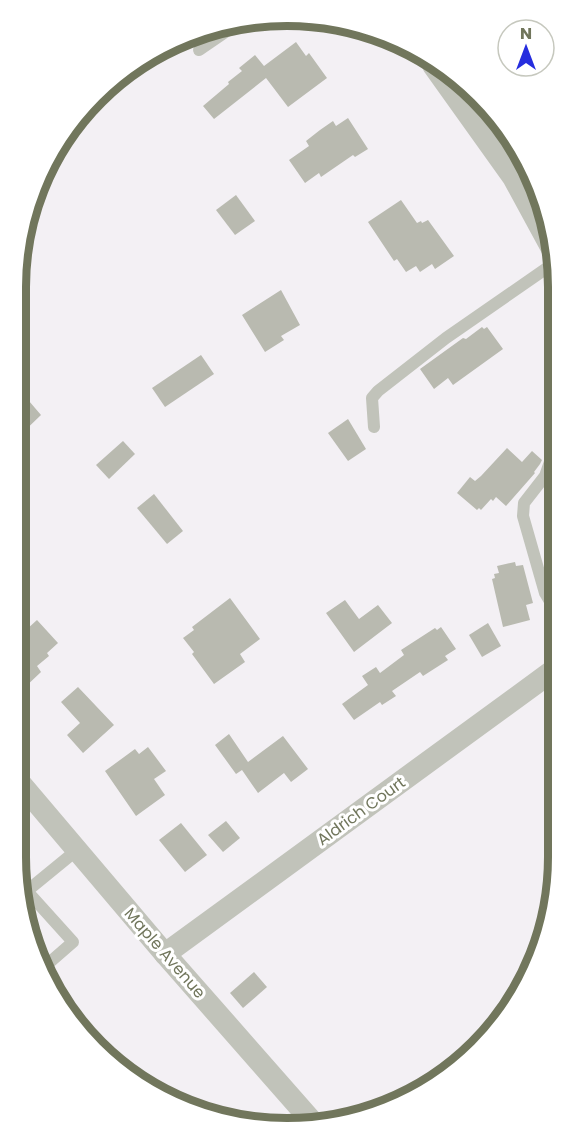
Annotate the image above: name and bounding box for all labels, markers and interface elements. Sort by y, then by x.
north arrow [496,18,556,78]
text: N [520,22,532,45]
street label: Aldrich Court [312,771,410,851]
street label: Maple Avenue [119,903,211,1003]

